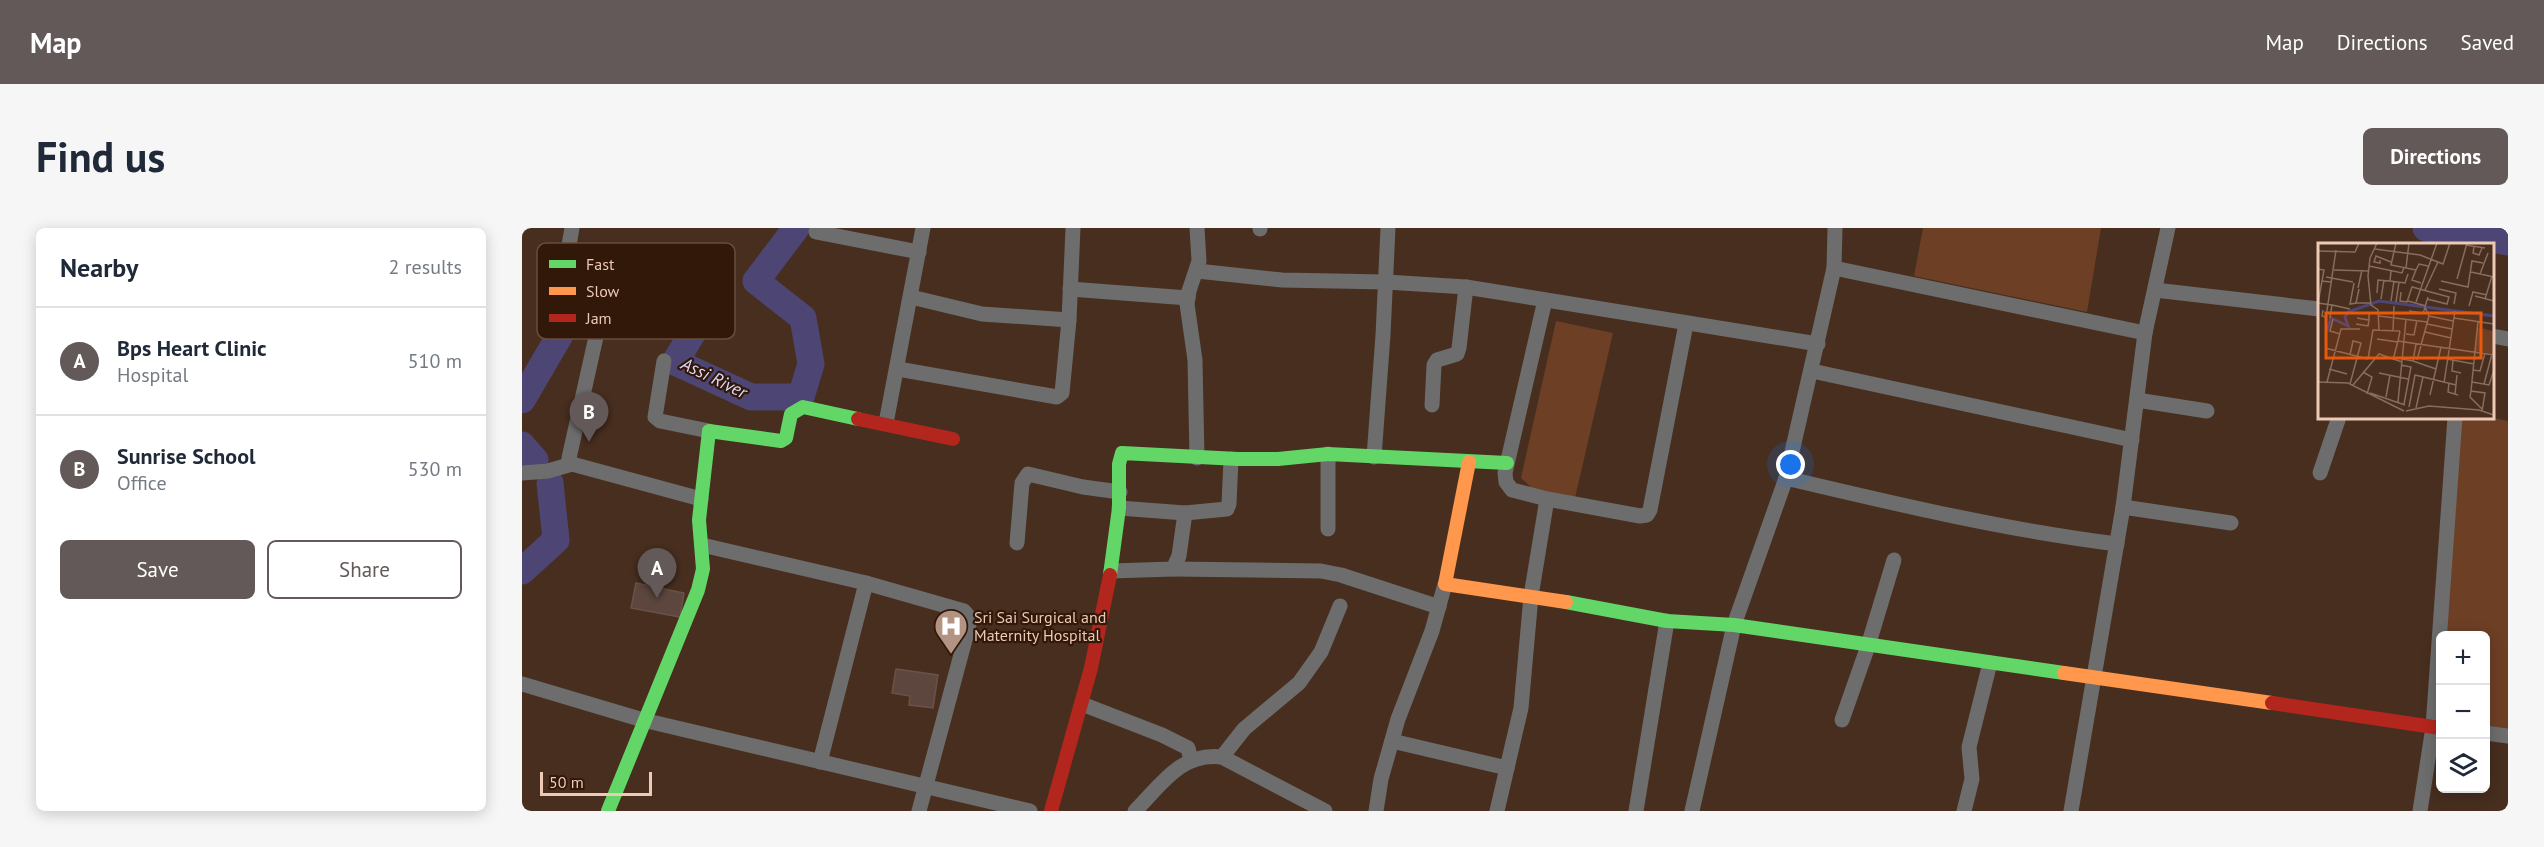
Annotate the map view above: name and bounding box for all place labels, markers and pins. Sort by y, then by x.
pin: B [570,392,608,442]
pin: A [638,548,676,598]
place label: Sri Sai Surgical and Maternity Hospital [974,607,1106,645]
hospital icon: Sri Sai Surgical and Maternity Hospital [933,608,969,655]

